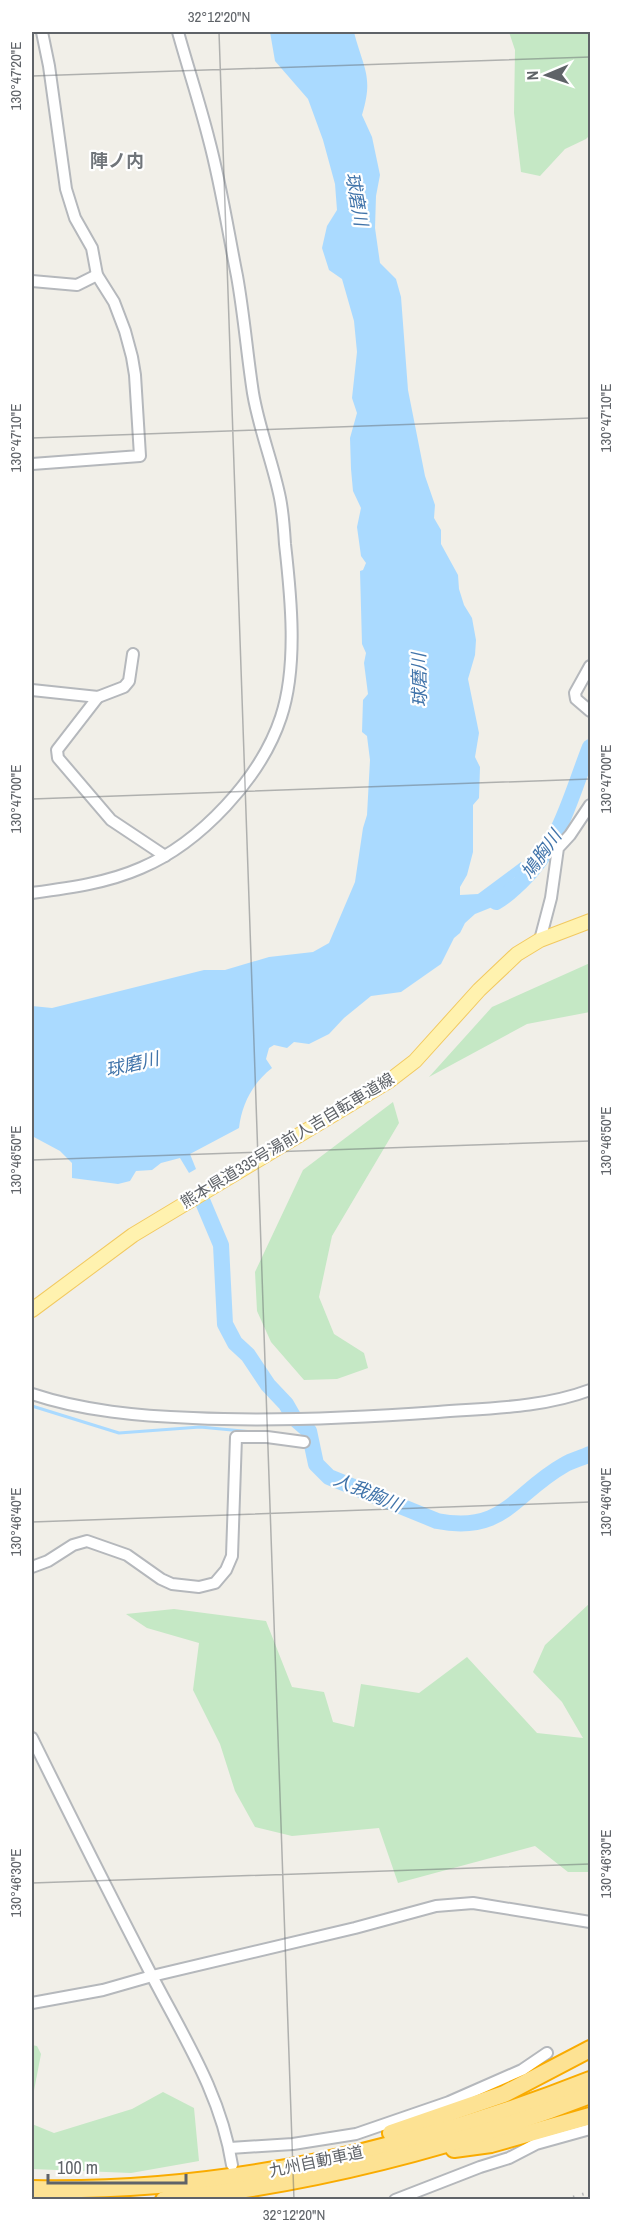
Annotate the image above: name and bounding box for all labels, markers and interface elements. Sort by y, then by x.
text: 32°12'20"N [188,6,250,27]
text: 130°47'20"E [5,42,26,110]
north arrow [517,45,577,105]
text: N [521,70,543,81]
district label: 陣ノ内 [90,148,144,173]
water label: 球磨川 [340,170,374,230]
text: 130°47'10"E [595,384,616,452]
text: 130°47'10"E [5,404,26,472]
water label: 球磨川 [406,651,432,707]
text: 130°47'00"E [595,745,616,813]
text: 130°47'00"E [5,765,26,833]
water label: 鳩胸川 [515,823,568,883]
water label: 球磨川 [103,1045,163,1082]
street label: 熊本県道335号湯前人吉自転車道線 [176,1067,398,1213]
text: 130°46'50"E [595,1107,616,1175]
text: 130°46'50"E [5,1126,26,1194]
water label: 人我胸川 [330,1466,408,1518]
text: 130°46'40"E [595,1468,616,1536]
text: 130°46'40"E [5,1488,26,1556]
text: 130°46'30"E [595,1830,616,1898]
text: 130°46'30"E [5,1849,26,1917]
street label: 九州自動車道 [267,2140,365,2182]
scale bar [48,2147,186,2185]
text: 100 m [57,2155,98,2180]
text: 32°12'20"N [263,2204,325,2225]

